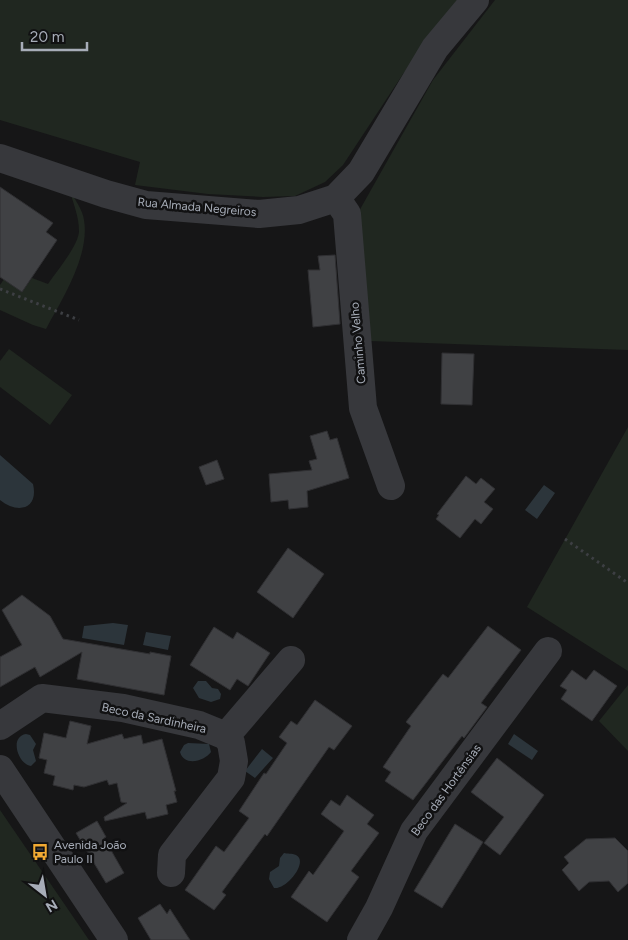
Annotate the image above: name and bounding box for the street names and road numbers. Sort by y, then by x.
street label: Rua Almada Negreiros [137,195,257,219]
street label: Caminho Velho [347,302,369,384]
street label: Beco da Sardinheira [100,700,208,736]
street label: Beco das Hortênsias [408,741,484,839]

